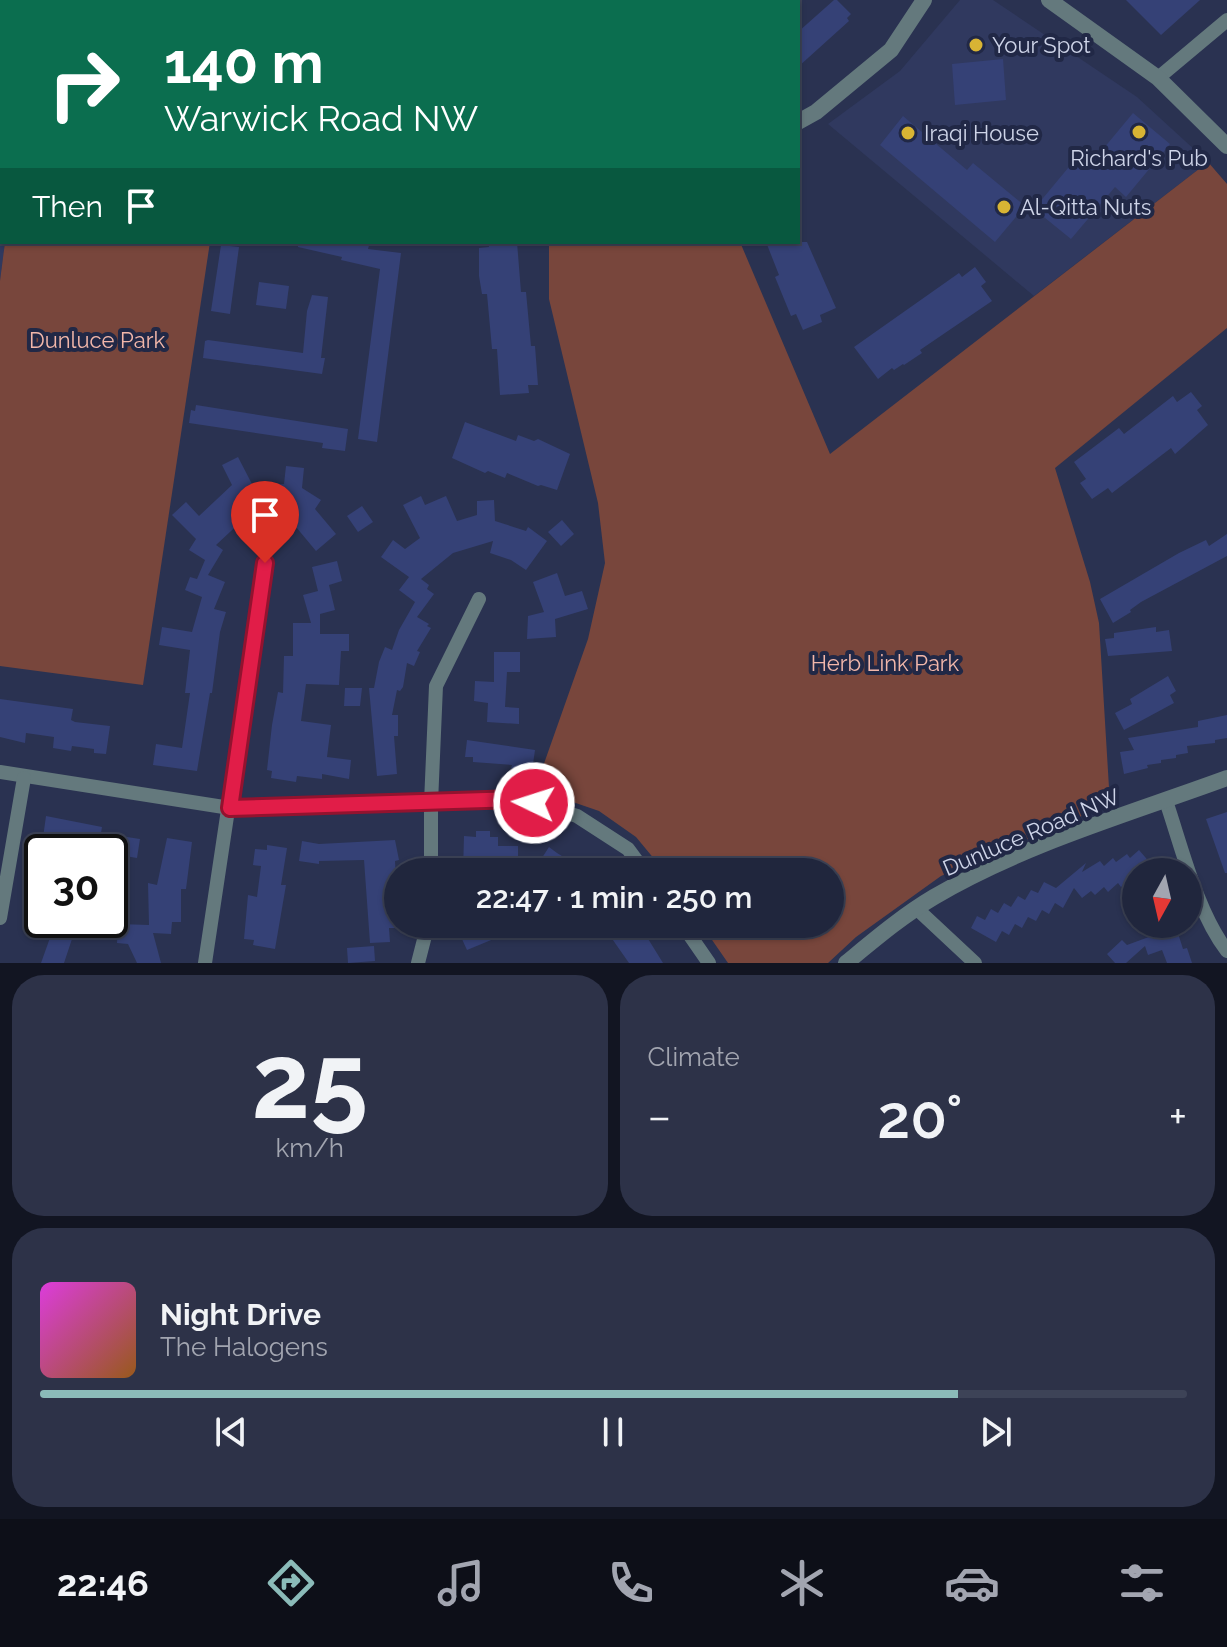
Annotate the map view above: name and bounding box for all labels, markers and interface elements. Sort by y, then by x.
text: 140 m [164,30,324,96]
icon: right [32,32,136,136]
place label: Your Spot [992,32,1091,58]
marker: Your Spot [967,36,985,54]
text: Warwick Road NW [164,97,478,139]
place label: Iraqi House [924,120,1039,146]
marker: Richard's Pub [1130,123,1148,141]
marker: Iraqi House [899,124,917,142]
place label: Richard's Pub [1070,145,1208,171]
icon: arrive [119,184,163,228]
text: Then [32,189,103,224]
place label: Al-Qitta Nuts [1020,194,1151,220]
marker: Al-Qitta Nuts [995,198,1013,216]
park label: Dunluce Park [29,327,165,353]
pin [231,481,299,563]
icon: arrive [243,493,287,537]
park label: Herb Link Park [811,650,960,676]
position arrow [492,761,576,845]
street label: Dunluce Road NW [939,783,1123,881]
speed limit sign: 30 [24,834,128,938]
north arrow [1122,858,1202,938]
map controls [1122,858,1202,938]
text: 22:47 · 1 min · 250 m [476,880,752,915]
text: 25 [252,1020,368,1142]
text: Climate [648,1042,740,1072]
text: 20° [877,1082,963,1152]
text: − [648,1091,671,1142]
text: + [1169,1091,1187,1142]
text: km/h [275,1133,344,1163]
text: Night Drive [160,1297,321,1332]
text: The Halogens [160,1332,328,1362]
icon: previous [209,1410,253,1454]
icon: pause [591,1410,635,1454]
icon: next [974,1410,1018,1454]
icon: directions [263,1555,319,1611]
icon: music [433,1555,489,1611]
icon: phone [603,1555,659,1611]
icon: climate [774,1555,830,1611]
icon: car [944,1555,1000,1611]
icon: filters [1114,1555,1170,1611]
text: 22:46 [57,1562,149,1604]

